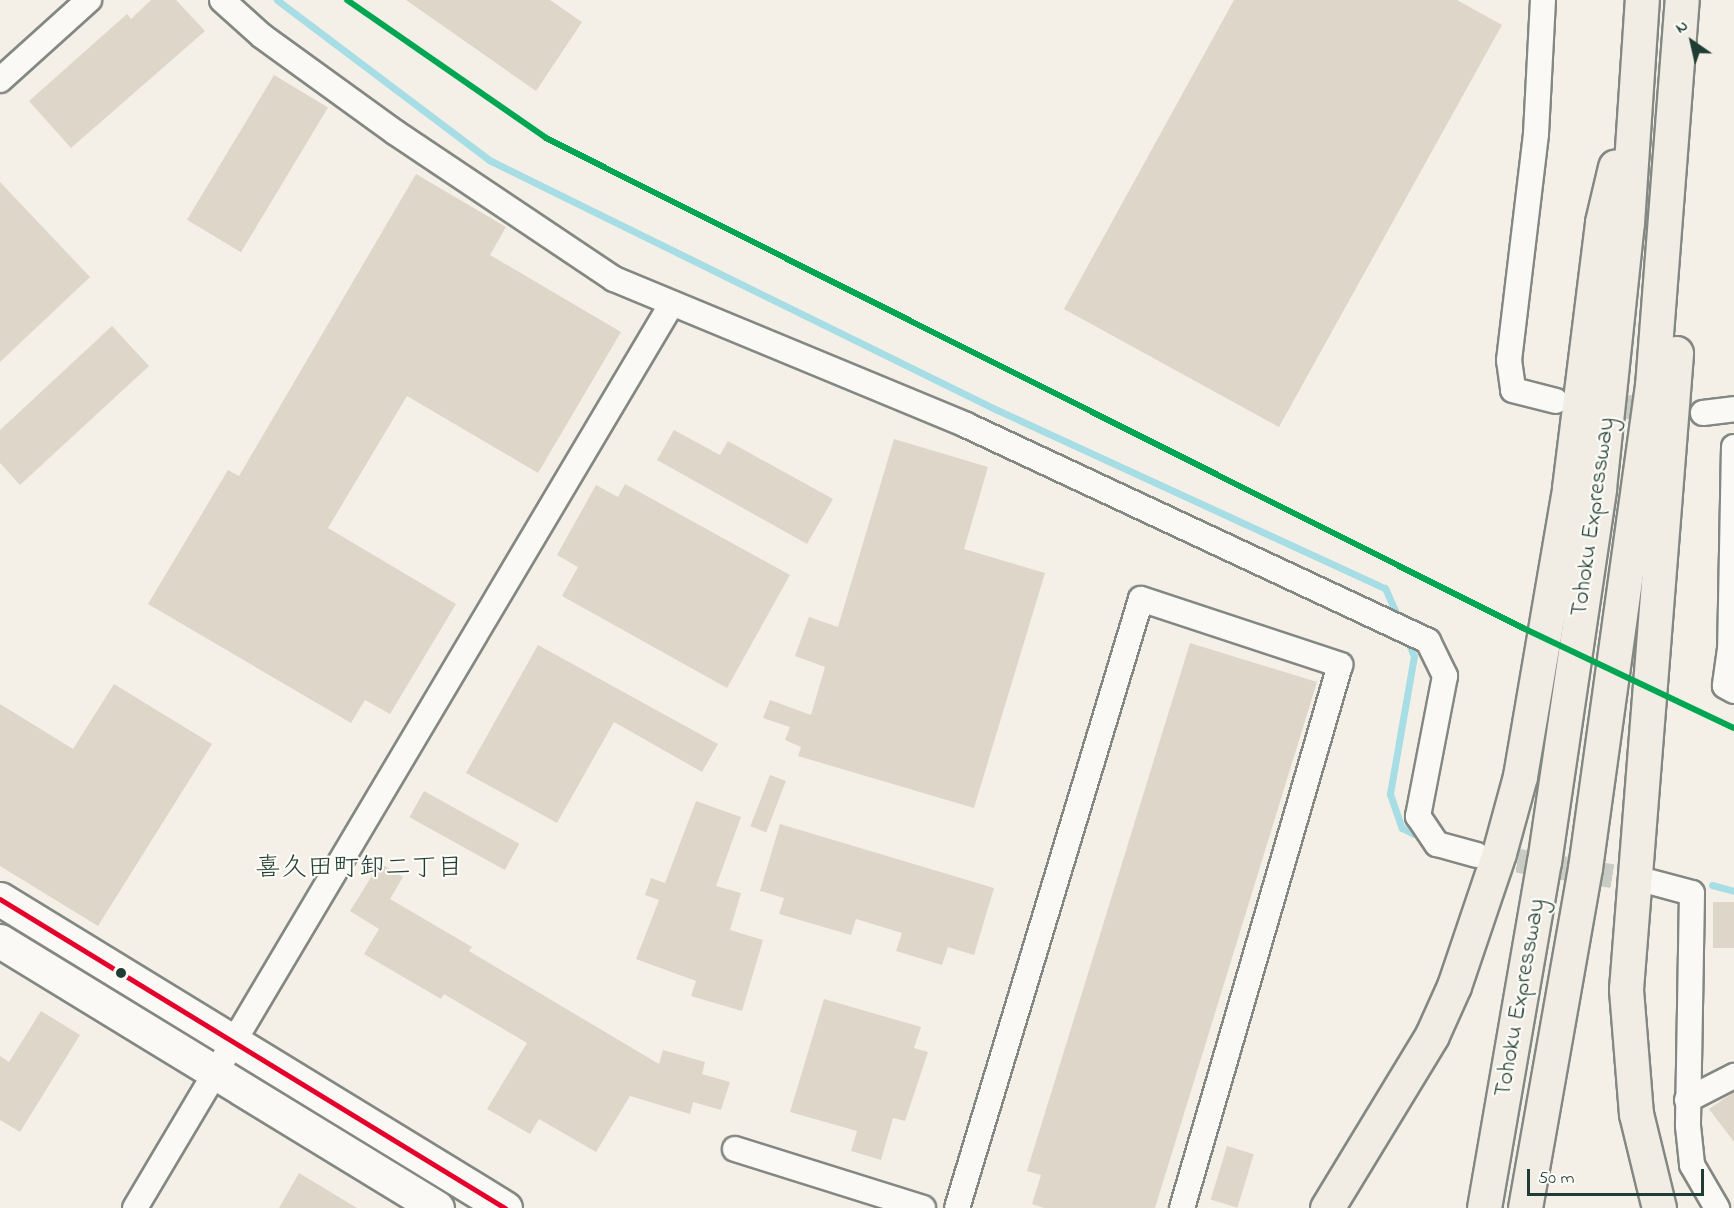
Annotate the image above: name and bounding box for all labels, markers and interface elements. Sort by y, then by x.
north arrow [1662,12,1722,72]
text: N [1671,14,1693,40]
street label: Tohoku Expressway [1566,416,1622,618]
district label: 喜久田町卸二丁目 [255,854,463,886]
street label: Tohoku Expressway [1489,897,1553,1099]
unlabelled marker [115,967,127,979]
scale bar [1530,1157,1707,1195]
text: 50 m [1538,1166,1575,1192]

